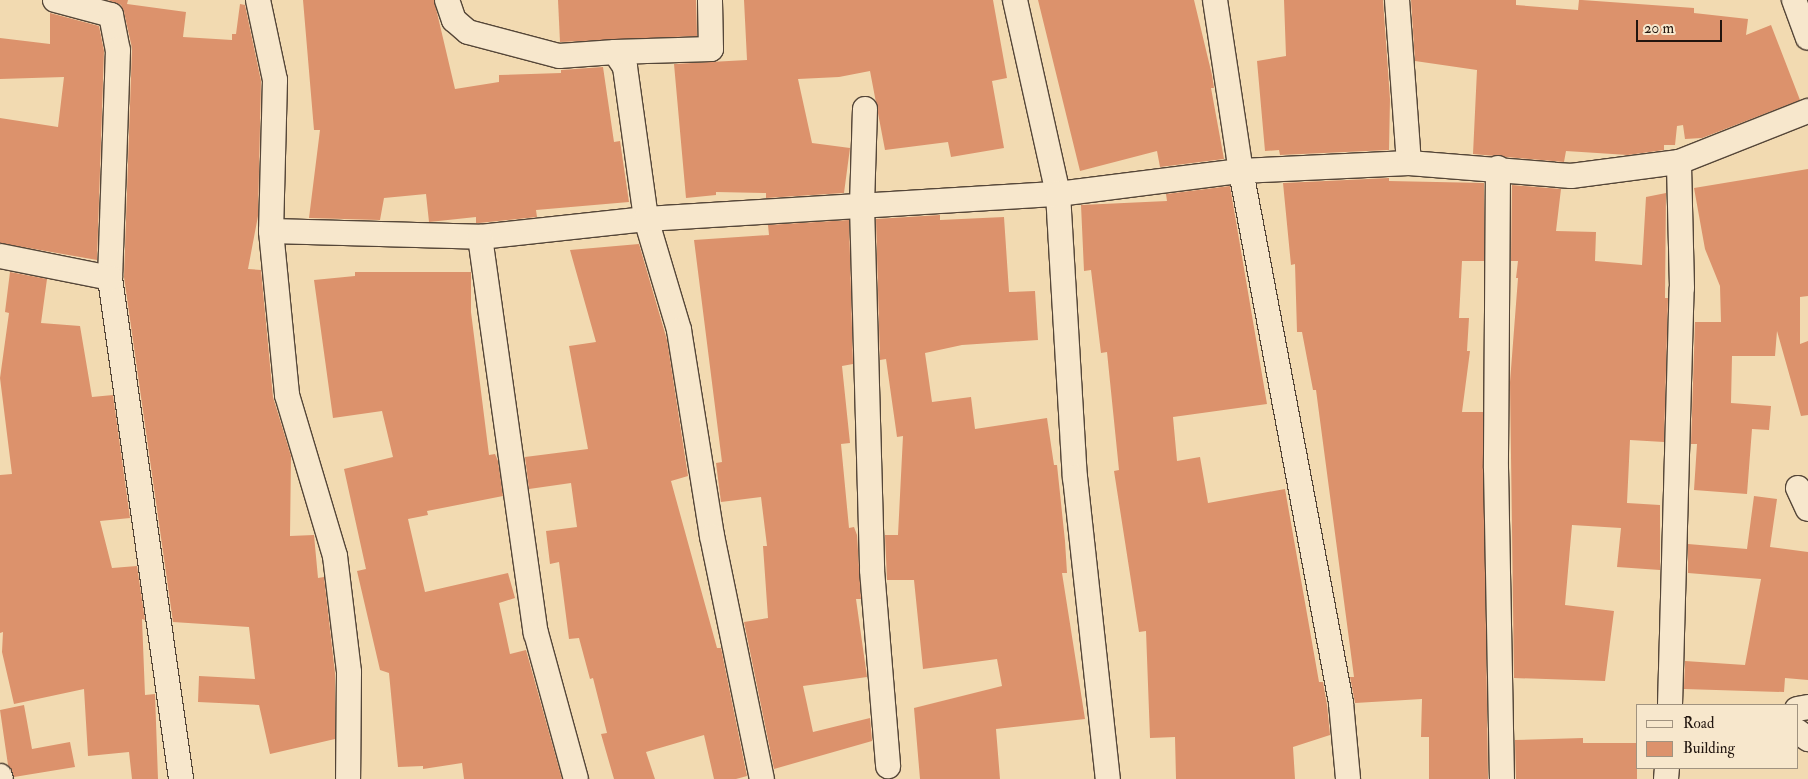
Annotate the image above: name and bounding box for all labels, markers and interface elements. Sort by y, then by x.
scale bar [1638,10,1724,42]
text: 20 m [1644,19,1674,38]
legend [1636,704,1798,769]
text: Road [1683,714,1714,733]
text: Building [1683,739,1735,758]

